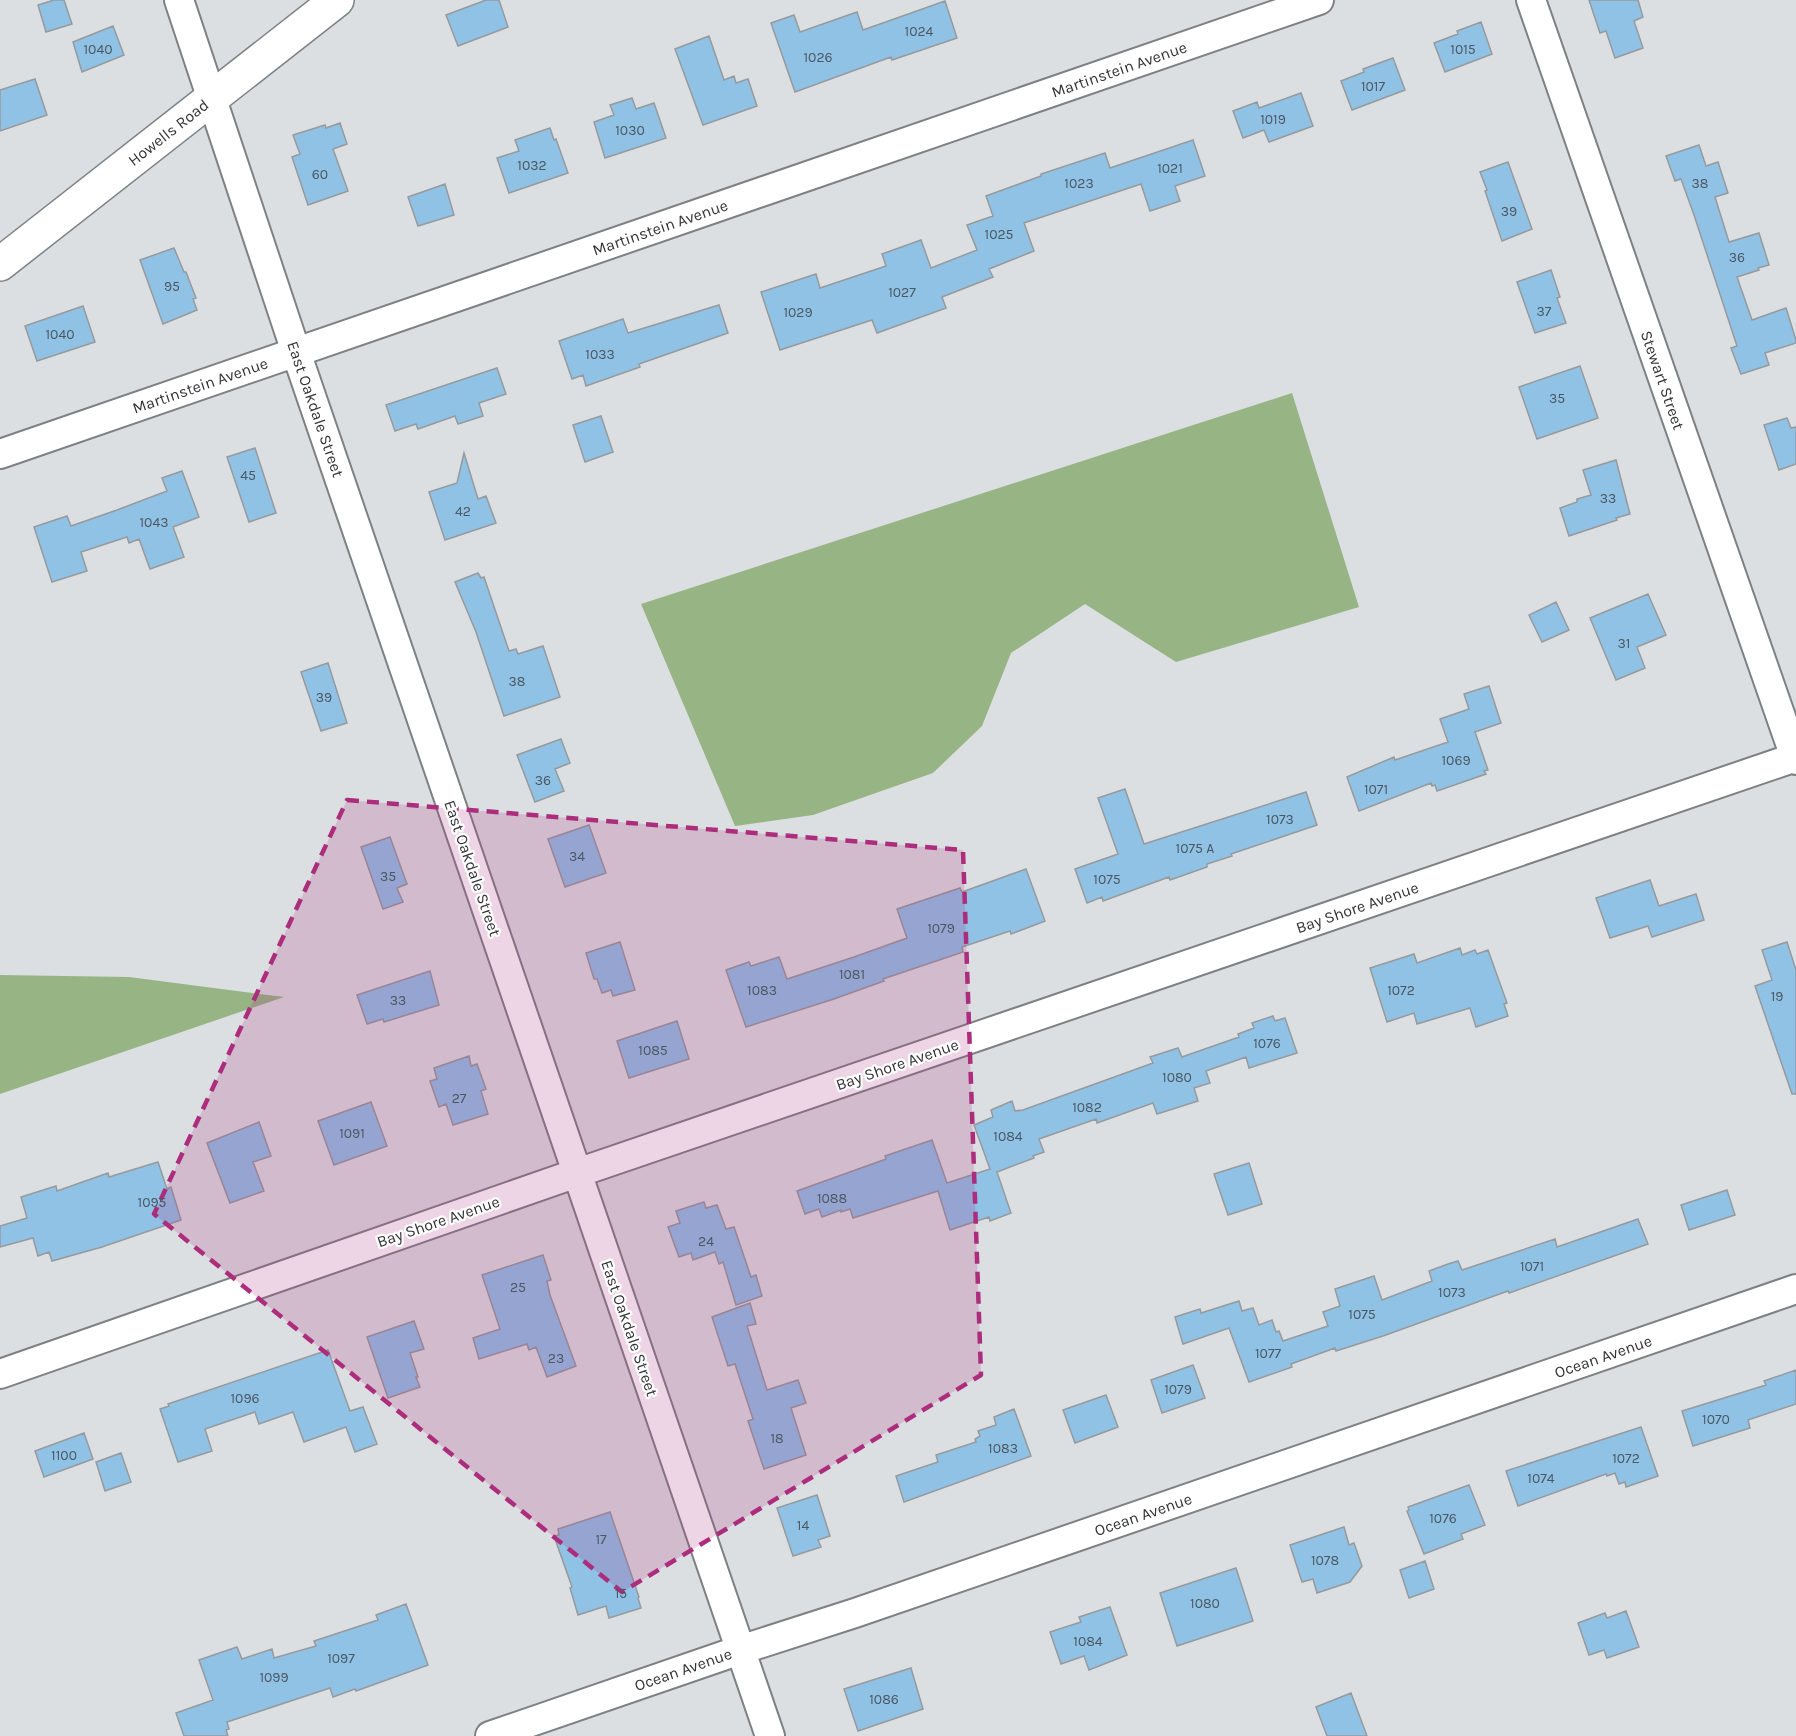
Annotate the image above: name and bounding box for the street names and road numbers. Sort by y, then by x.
street label: Martinstein Avenue [1049,37,1189,102]
street label: Howells Road [124,95,212,170]
street label: Martinstein Avenue [590,195,730,260]
street label: Stewart Street [1637,328,1688,432]
street label: East Oakdale Street [283,339,348,480]
street label: Martinstein Avenue [130,353,270,418]
street label: East Oakdale Street [440,798,505,939]
street label: Bay Shore Avenue [1293,878,1421,937]
street label: Bay Shore Avenue [833,1035,961,1094]
street label: Bay Shore Avenue [374,1192,502,1251]
street label: East Oakdale Street [597,1258,662,1399]
street label: Ocean Avenue [1552,1331,1654,1382]
street label: Ocean Avenue [1092,1489,1194,1540]
street label: Ocean Avenue [632,1644,734,1695]

